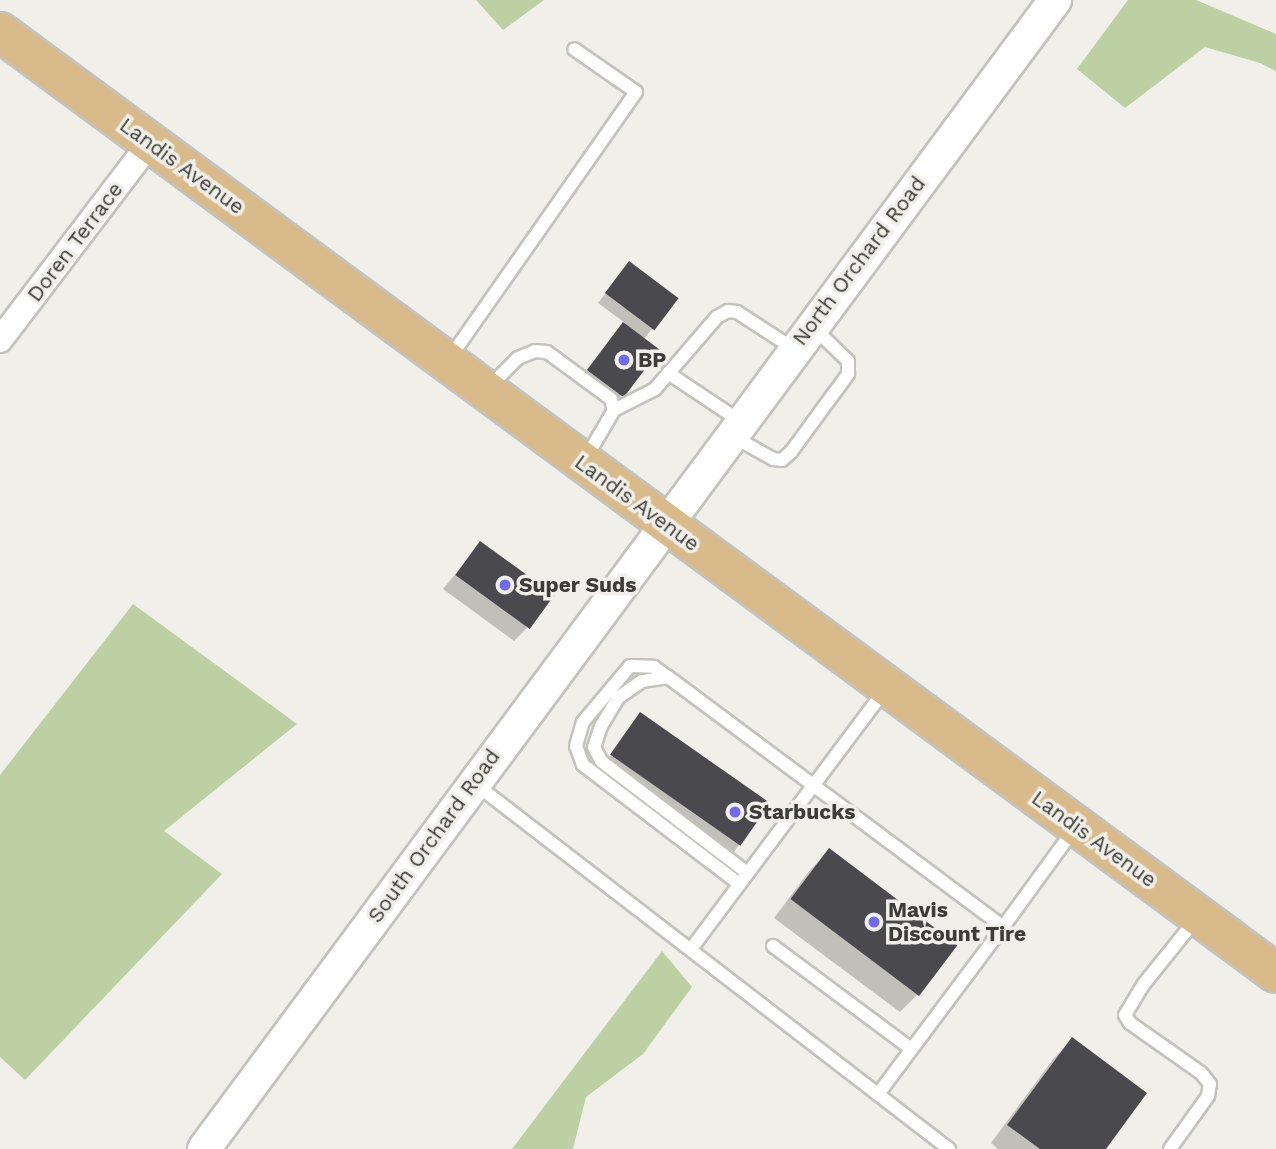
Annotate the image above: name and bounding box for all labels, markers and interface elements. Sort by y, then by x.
street label: Landis Avenue [114,112,250,220]
street label: North Orchard Road [787,172,931,350]
street label: Doren Terrace [22,177,128,307]
place label: BP [638,347,666,373]
marker: BP [616,352,632,368]
street label: Landis Avenue [569,449,705,557]
place label: Super Suds [519,572,637,598]
marker: Super Suds [497,577,513,593]
street label: South Orchard Road [363,744,505,928]
street label: Landis Avenue [1026,785,1162,893]
place label: Starbucks [749,799,855,825]
marker: Starbucks [727,804,743,820]
place label: Mavis Discount Tire [888,897,1026,947]
marker: Mavis Discount Tire [866,914,882,930]

